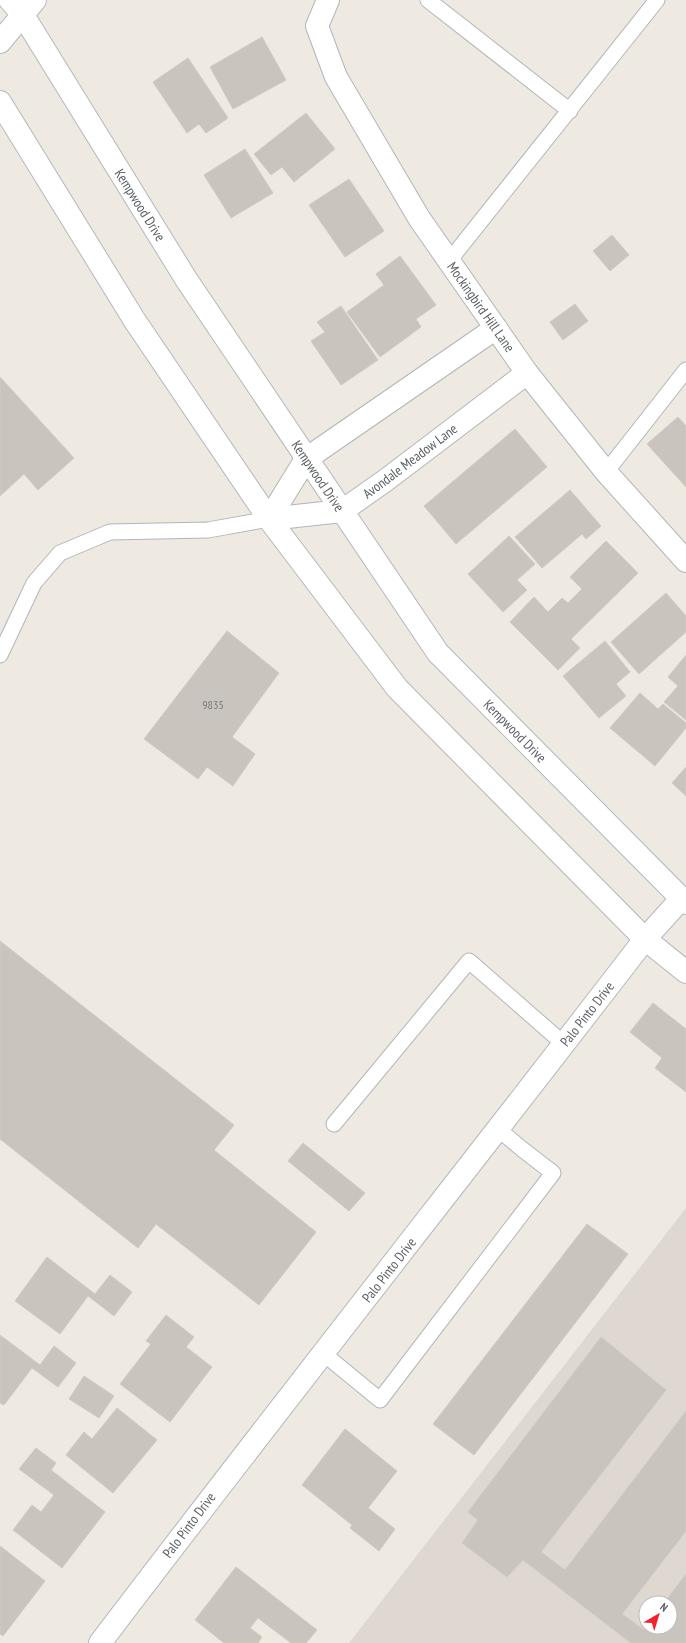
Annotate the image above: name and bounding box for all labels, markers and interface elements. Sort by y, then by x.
street label: Kempwood Drive [111,165,169,245]
street label: Mockingbird Hill Lane [443,259,519,356]
street label: Avondale Meadow Lane [359,419,461,502]
street label: Kempwood Drive [288,437,348,515]
street label: Kempwood Drive [480,696,550,766]
house number: 9835 [202,697,224,712]
street label: Palo Pinto Drive [556,978,618,1050]
street label: Palo Pinto Drive [358,1234,420,1306]
street label: Palo Pinto Drive [158,1488,220,1561]
north arrow [638,1595,678,1635]
text: N [658,1600,671,1614]

